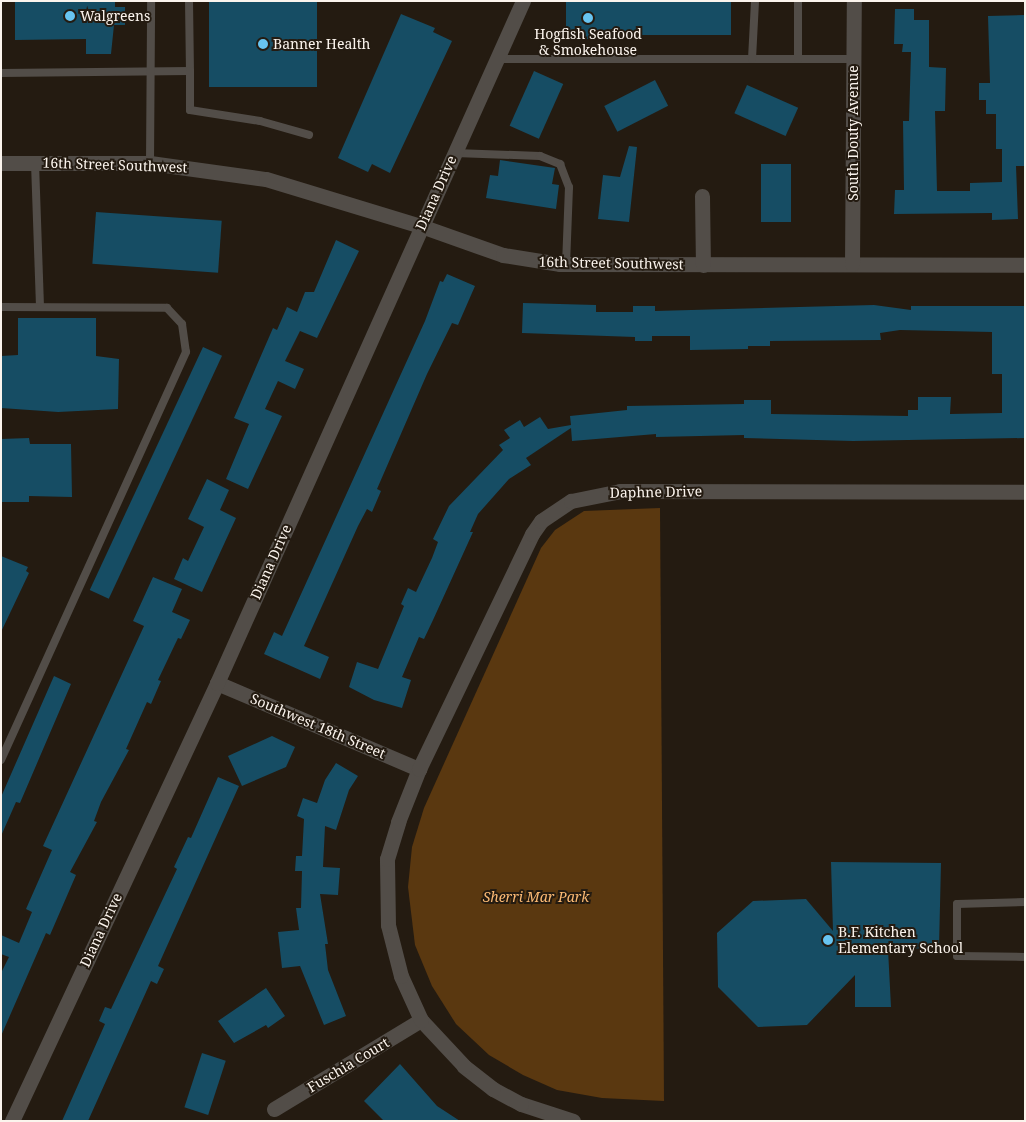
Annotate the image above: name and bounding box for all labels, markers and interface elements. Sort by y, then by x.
place label: Walgreens [80,8,150,24]
marker: Walgreens [64,10,76,22]
marker: Hogfish Seafood & Smokehouse [582,12,594,24]
place label: Hogfish Seafood & Smokehouse [534,26,642,58]
place label: Banner Health [273,36,370,52]
marker: Banner Health [257,38,269,50]
street label: South Douty Avenue [845,65,861,201]
street label: Diana Drive [412,153,460,233]
street label: 16th Street Southwest [42,154,188,176]
street label: 16th Street Southwest [538,253,684,273]
street label: Daphne Drive [610,483,702,501]
street label: Diana Drive [247,522,295,602]
street label: Southwest 18th Street [248,690,388,762]
park label: Sherri Mar Park [483,889,589,905]
street label: Diana Drive [76,890,126,970]
place label: B.F. Kitchen Elementary School [838,924,963,956]
marker: B.F. Kitchen Elementary School [822,934,834,946]
street label: Fuschia Court [304,1034,392,1096]

